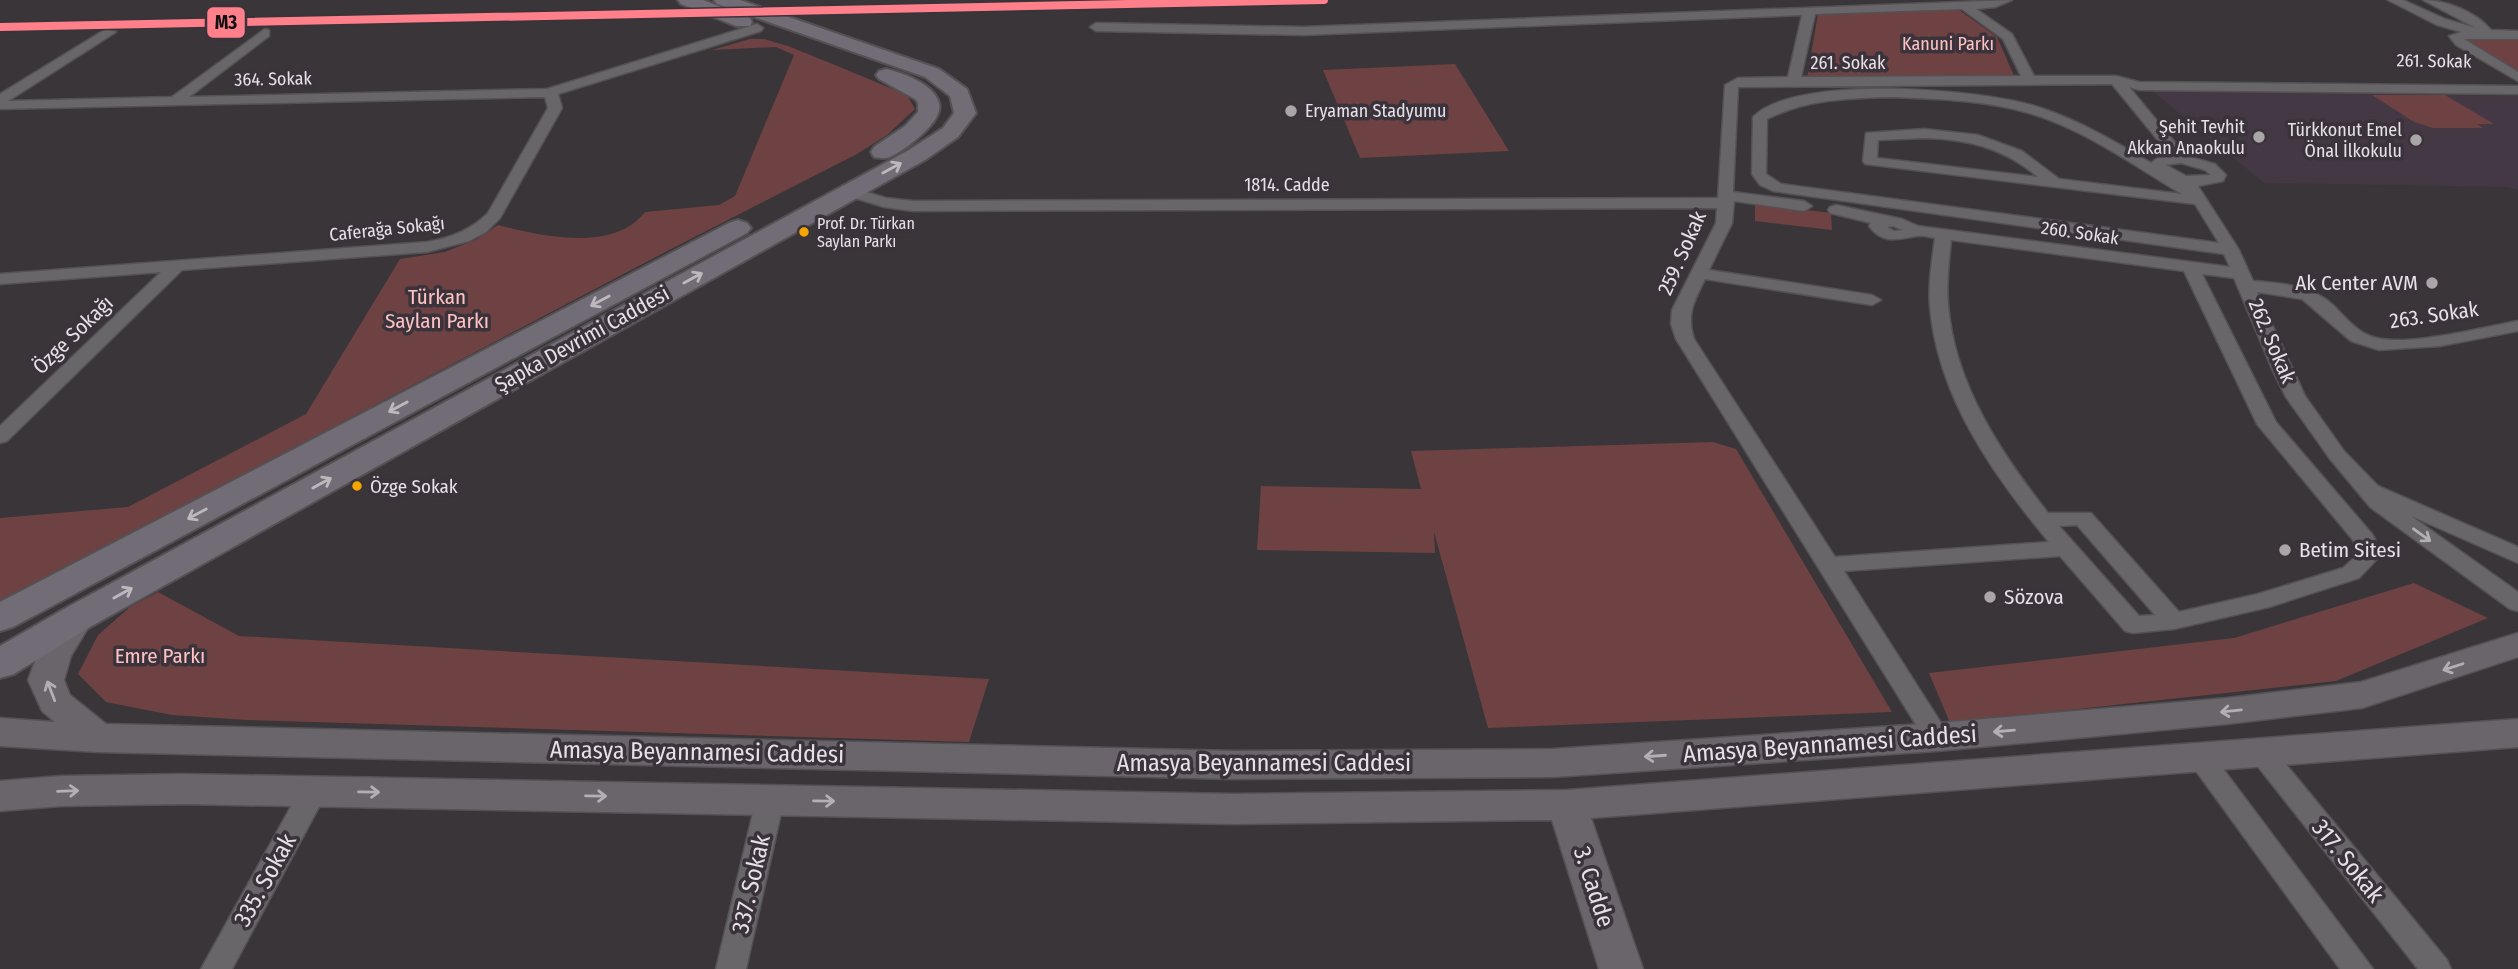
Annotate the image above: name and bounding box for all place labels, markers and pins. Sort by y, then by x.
place label: Eryaman Stadyumu [1305,100,1446,122]
marker: Eryaman Stadyumu [1283,103,1299,119]
place label: Şehit Tevhit Akkan Anaokulu [2127,116,2245,159]
place label: Türkkonut Emel Önal İlkokulu [2288,119,2402,162]
marker: Şehit Tevhit Akkan Anaokulu [2251,129,2267,145]
marker: Türkkonut Emel Önal İlkokulu [2408,132,2424,148]
place label: Prof. Dr. Türkan Saylan Parkı [817,214,915,251]
marker: Prof. Dr. Türkan Saylan Parkı [797,225,811,239]
place label: Ak Center AVM [2295,270,2418,296]
marker: Ak Center AVM [2424,275,2440,291]
place label: Özge Sokak [370,475,458,498]
marker: Özge Sokak [350,479,364,493]
place label: Betim Sitesi [2299,537,2401,563]
marker: Betim Sitesi [2277,542,2293,558]
place label: Sözova [2004,584,2064,610]
marker: Sözova [1982,589,1998,605]

